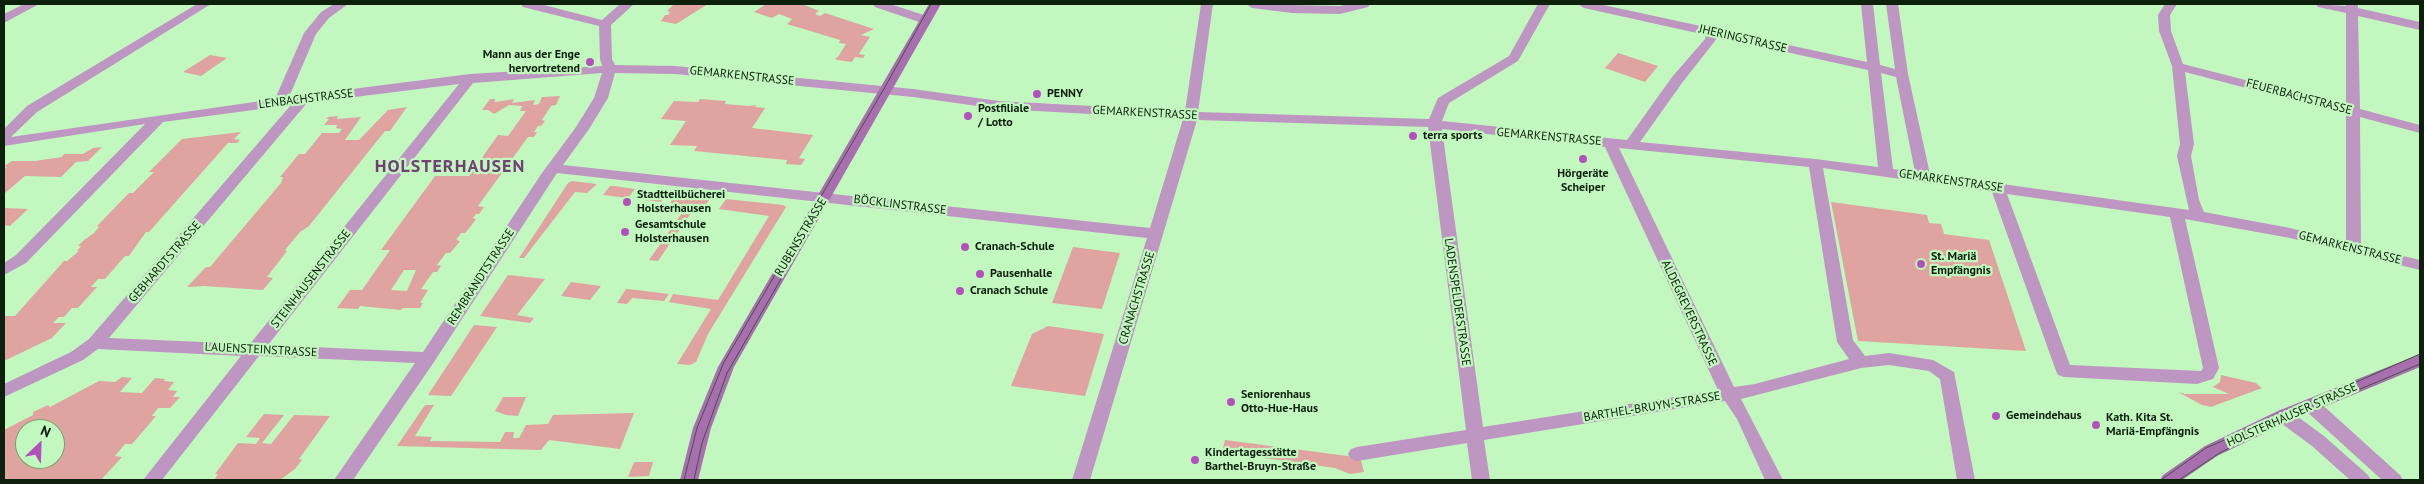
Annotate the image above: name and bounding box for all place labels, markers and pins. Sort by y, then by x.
place label: Mann aus der Enge hervortretend [483,48,580,76]
marker: Mann aus der Enge hervortretend [584,56,596,68]
place label: PENNY [1047,87,1083,101]
marker: PENNY [1031,88,1043,100]
place label: Postfiliale / Lotto [978,102,1029,130]
marker: Postfiliale / Lotto [962,110,974,122]
place label: terra sports [1423,129,1482,143]
marker: terra sports [1407,130,1419,142]
marker: Hörgeräte Scheiper [1577,153,1589,165]
place label: Hörgeräte Scheiper [1557,167,1609,195]
place label: Stadtteilbücherei Holsterhausen [637,188,725,216]
marker: Stadtteilbücherei Holsterhausen [621,196,633,208]
place label: Gesamtschule Holsterhausen [635,218,709,246]
marker: Gesamtschule Holsterhausen [619,226,631,238]
place label: Cranach-Schule [975,240,1054,254]
marker: Cranach-Schule [959,241,971,253]
place label: St. Mariä Empfängnis [1931,250,1991,278]
marker: St. Mariä Empfängnis [1915,258,1927,270]
place label: Pausenhalle [990,267,1052,281]
marker: Pausenhalle [974,268,986,280]
place label: Cranach Schule [970,284,1048,298]
marker: Cranach Schule [954,285,966,297]
place label: Seniorenhaus Otto-Hue-Haus [1241,388,1318,416]
marker: Seniorenhaus Otto-Hue-Haus [1225,396,1237,408]
place label: Gemeindehaus [2006,409,2082,423]
marker: Gemeindehaus [1990,410,2002,422]
place label: Kath. Kita St. Mariä-Empfängnis [2106,411,2199,439]
marker: Kath. Kita St. Mariä-Empfängnis [2090,419,2102,431]
place label: Kindertagesstätte Barthel-Bruyn-Straße [1205,446,1316,474]
marker: Kindertagesstätte Barthel-Bruyn-Straße [1189,454,1201,466]

